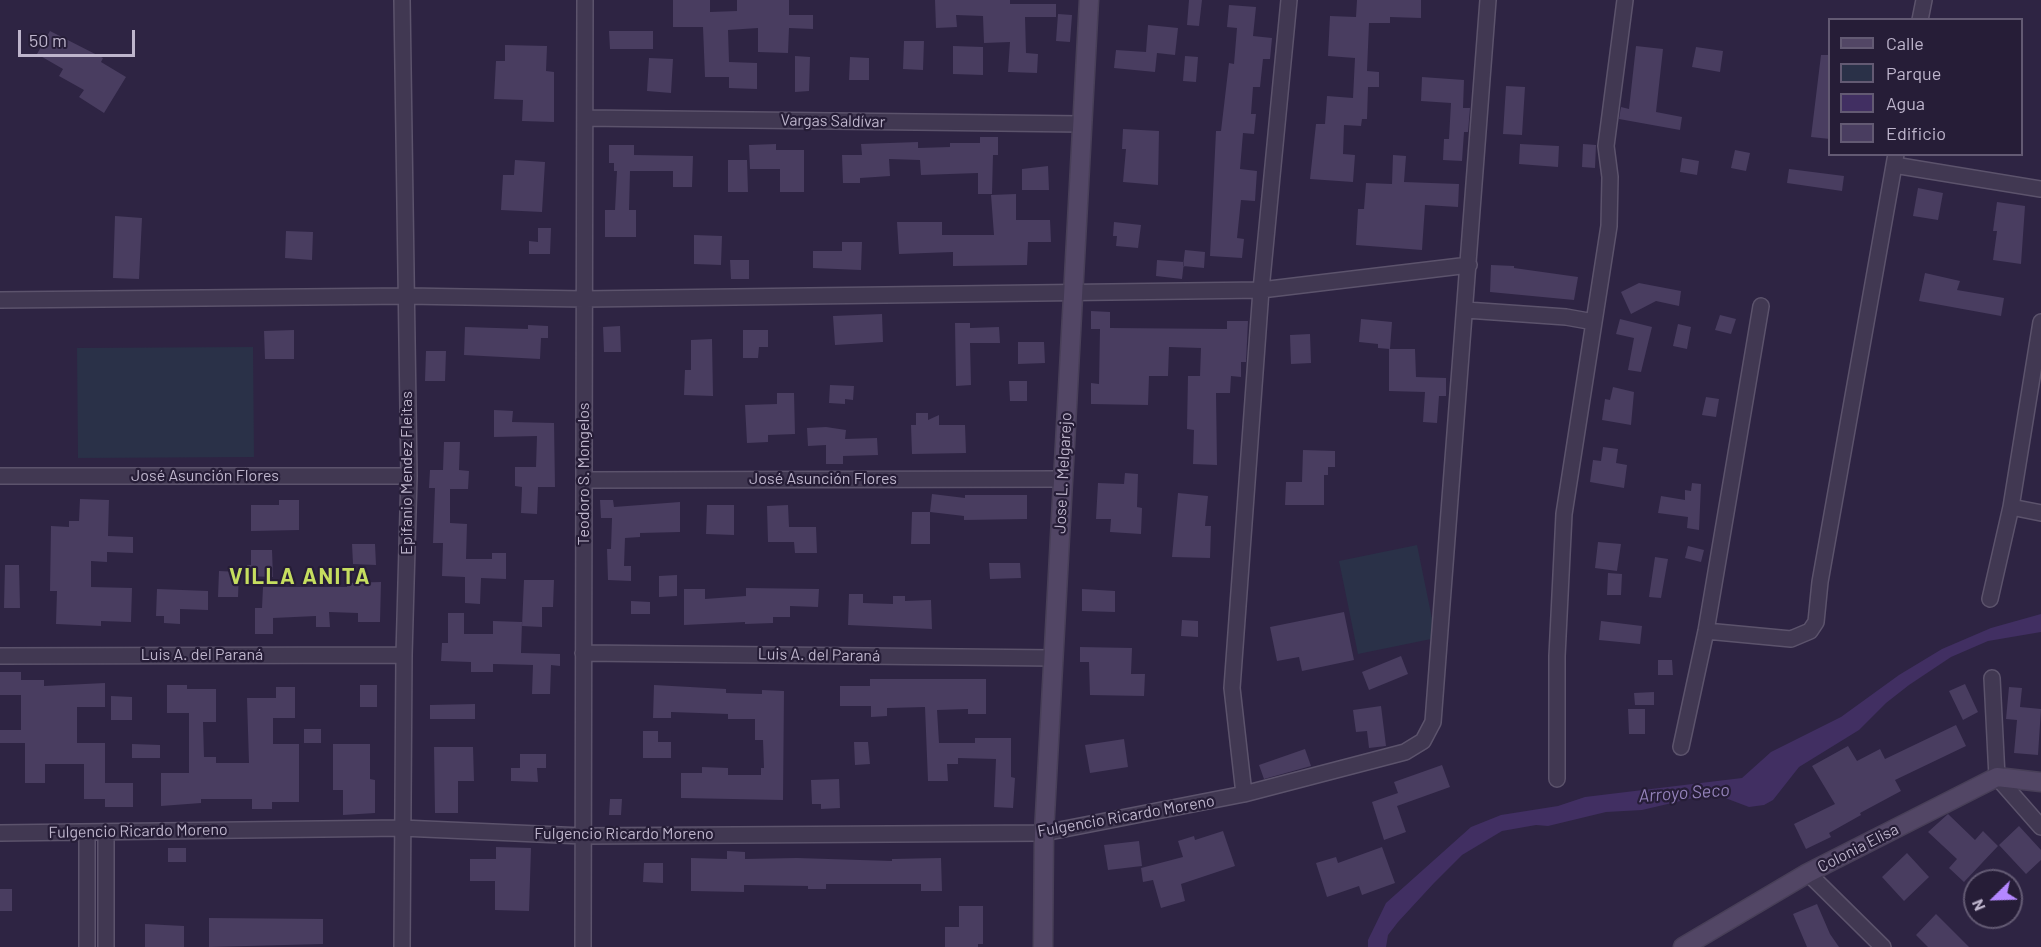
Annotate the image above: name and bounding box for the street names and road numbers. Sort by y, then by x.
street label: Vargas Saldívar [780,110,886,132]
street label: Epifanio Mendez Fleitas [397,391,417,555]
street label: Teodoro S. Mongelos [574,402,594,546]
street label: Jose L. Melgarejo [1050,412,1076,534]
street label: José Asunción Flores [131,466,279,486]
street label: José Asunción Flores [749,469,897,489]
street label: Luis A. del Paraná [758,644,880,666]
street label: Luis A. del Paraná [141,645,263,665]
street label: Fulgencio Ricardo Moreno [1036,791,1216,841]
street label: Colonia Elisa [1814,819,1902,877]
street label: Fulgencio Ricardo Moreno [48,820,228,842]
street label: Fulgencio Ricardo Moreno [534,824,714,844]

